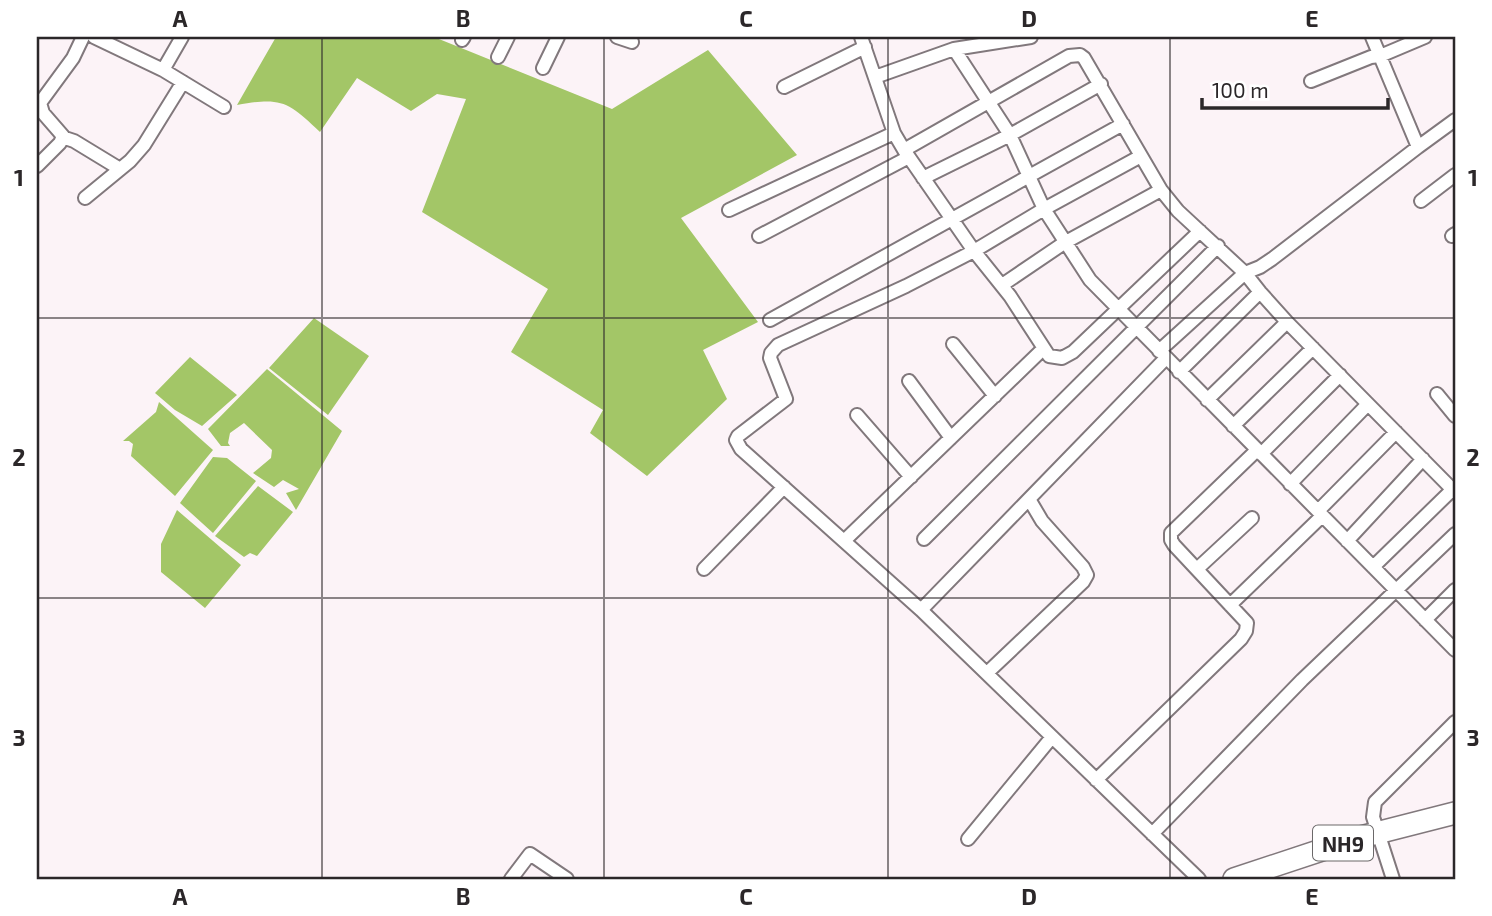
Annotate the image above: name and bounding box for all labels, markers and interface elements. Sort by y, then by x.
text: A [172,4,188,32]
text: B [456,4,470,32]
text: C [739,4,753,32]
text: D [1021,4,1037,32]
text: E [1305,4,1319,32]
scale bar [1202,66,1387,110]
text: 100 m [1212,77,1269,102]
text: 1 [14,163,24,191]
text: 1 [1468,163,1478,191]
text: 2 [12,443,26,471]
text: 2 [1466,443,1480,471]
text: 3 [12,723,26,751]
text: 3 [1466,723,1480,751]
road number: NH9 [1313,826,1373,860]
text: A [172,882,188,910]
text: B [456,882,470,910]
text: C [739,882,753,910]
text: D [1021,882,1037,910]
text: E [1305,882,1319,910]

